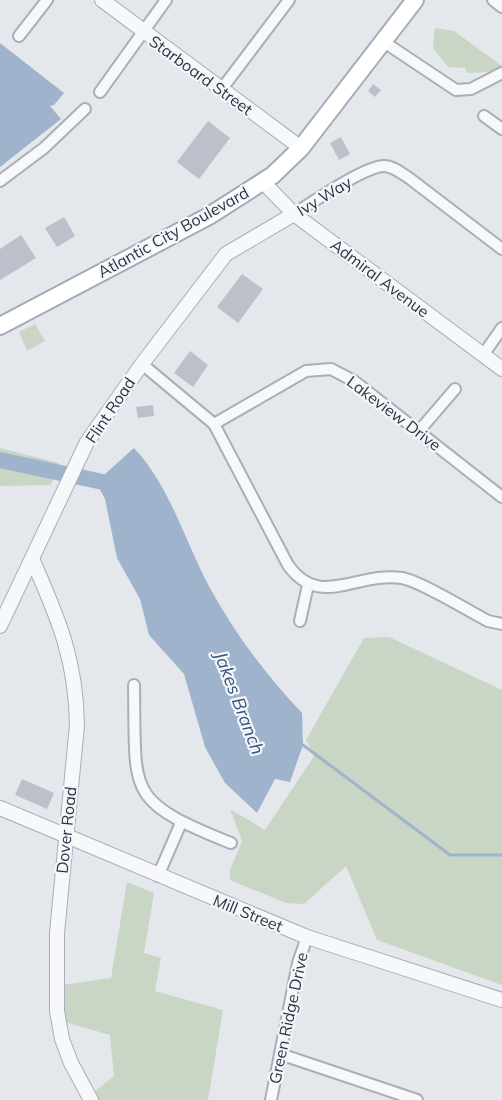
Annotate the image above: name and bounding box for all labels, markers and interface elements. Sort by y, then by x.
street label: Starboard Street [145,31,257,119]
street label: Ivy Way [293,172,355,220]
street label: Atlantic City Boulevard [94,182,252,282]
street label: Admiral Avenue [327,234,433,322]
street label: Lakeview Drive [343,371,445,455]
street label: Flint Road [81,373,139,447]
water label: Jakes Branch [209,646,270,758]
street label: Dover Road [51,786,81,874]
street label: Mill Street [210,890,286,936]
street label: Green Ridge Drive [264,950,312,1086]

